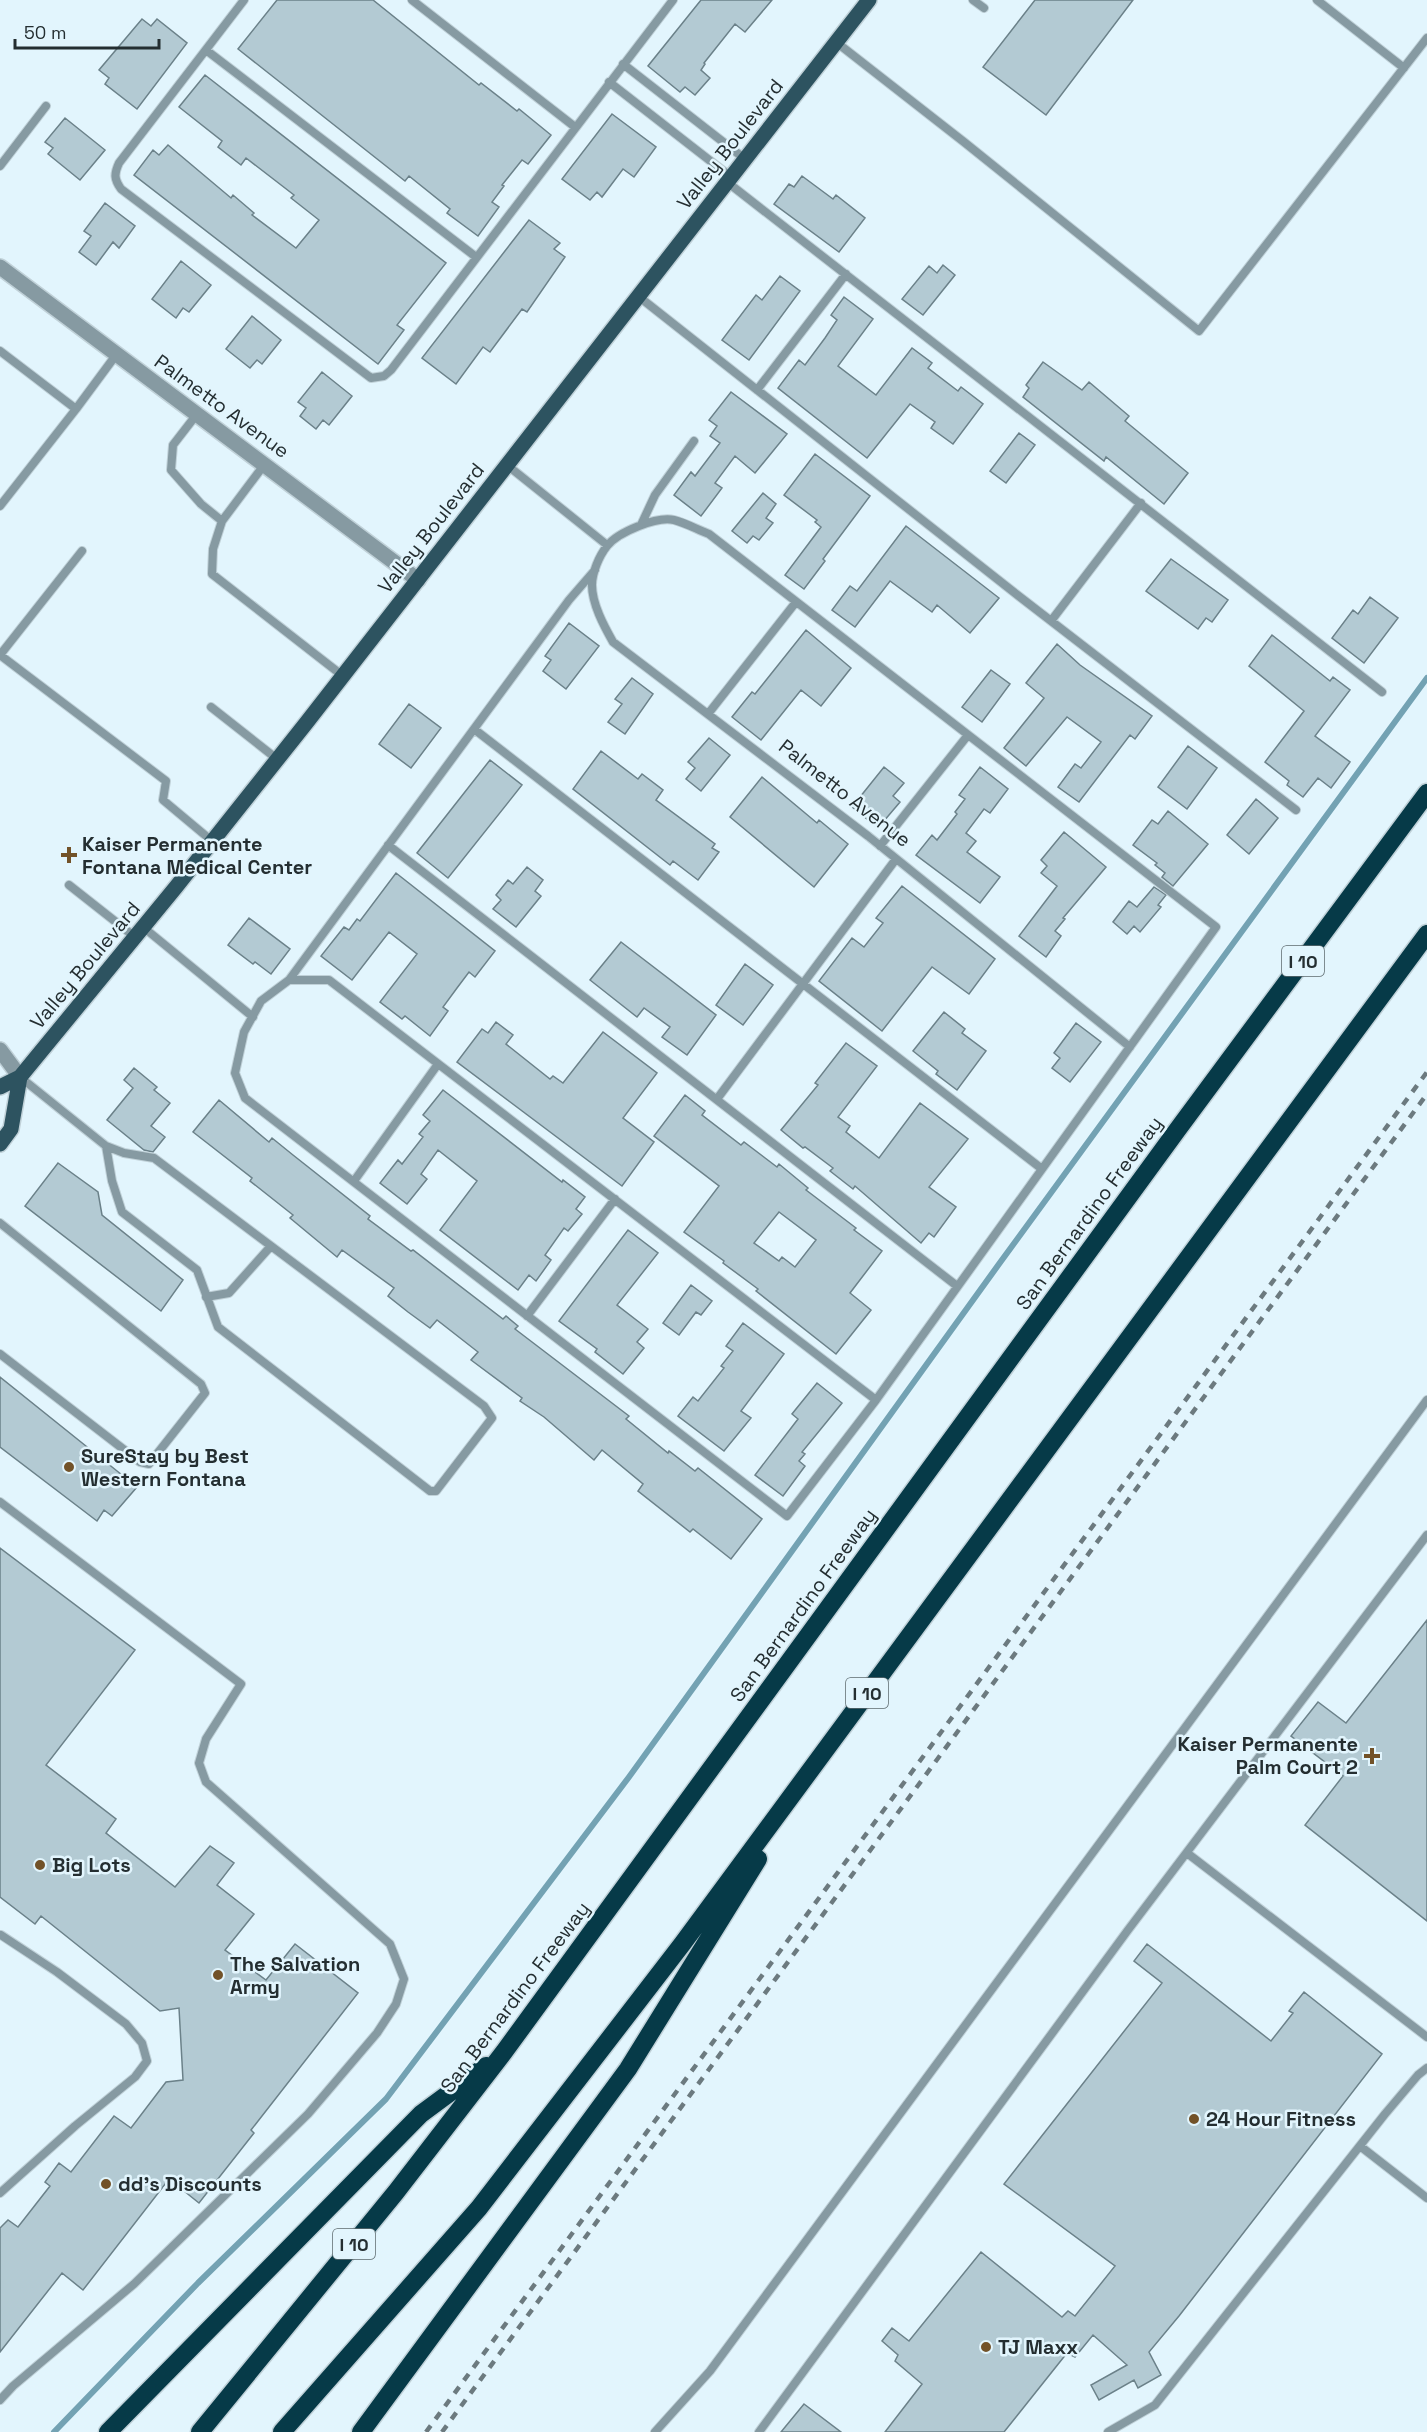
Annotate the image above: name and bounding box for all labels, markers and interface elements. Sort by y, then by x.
scale bar [15,12,159,50]
text: 50 m [24,21,66,44]
street label: Valley Boulevard [671,74,789,214]
street label: Palmetto Avenue [149,348,295,464]
street label: Valley Boulevard [372,458,490,598]
street label: Palmetto Avenue [774,733,916,853]
place label: Kaiser Permanente Fontana Medical Center [82,831,312,880]
marker: Kaiser Permanente Fontana Medical Center [60,846,78,864]
street label: Valley Boulevard [24,896,146,1034]
road number: I 10 [1282,946,1324,976]
street label: San Bernardino Freeway [1010,1111,1168,1315]
place label: SureStay by Best Western Fontana [81,1443,249,1492]
marker: SureStay by Best Western Fontana [62,1460,76,1474]
street label: San Bernardino Freeway [724,1503,882,1707]
road number: I 10 [846,1678,888,1708]
place label: Kaiser Permanente Palm Court 2 [1177,1731,1358,1780]
marker: Kaiser Permanente Palm Court 2 [1363,1747,1381,1765]
place label: Big Lots [52,1852,131,1878]
marker: Big Lots [33,1858,47,1872]
street label: San Bernardino Freeway [434,1896,596,2098]
place label: The Salvation Army [230,1951,360,2000]
marker: The Salvation Army [211,1968,225,1982]
place label: 24 Hour Fitness [1206,2106,1356,2132]
marker: 24 Hour Fitness [1187,2112,1201,2126]
place label: dd's Discounts [118,2171,262,2197]
marker: dd's Discounts [99,2177,113,2191]
road number: I 10 [333,2229,375,2259]
place label: TJ Maxx [998,2334,1078,2360]
marker: TJ Maxx [979,2340,993,2354]

